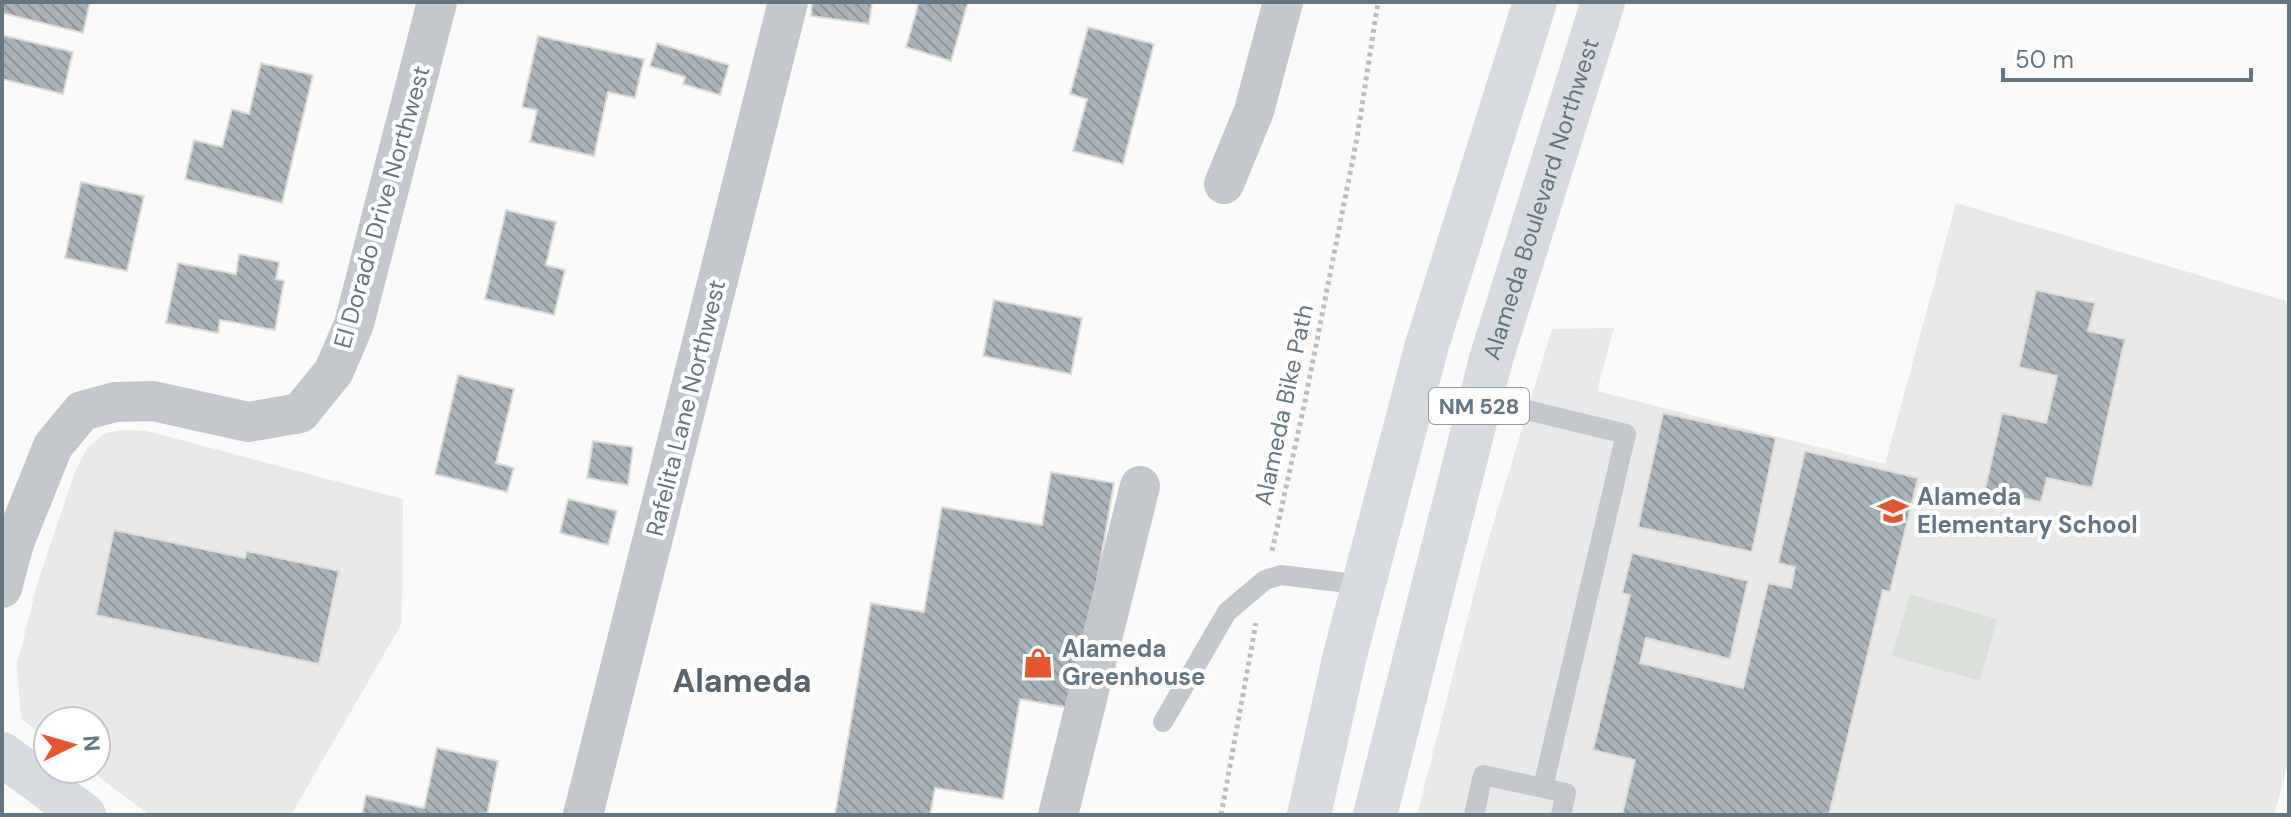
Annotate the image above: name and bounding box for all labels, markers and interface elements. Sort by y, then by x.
scale bar [2003,32,2251,82]
street label: Alameda Boulevard Northwest [1476,34,1606,364]
text: 50 m [2015,44,2074,75]
street label: El Dorado Drive Northwest [326,62,437,352]
street label: Rafelita Lane Northwest [639,276,732,539]
street label: Alameda Bike Path [1247,302,1320,508]
road number: NM 528 [1429,388,1529,424]
place label: Alameda Elementary School [1917,481,2138,540]
school or university icon: Alameda Elementary School [1876,494,1910,528]
place label: Alameda Greenhouse [1062,633,1205,692]
shop icon: Alameda Greenhouse [1021,646,1055,680]
district label: Alameda [672,660,812,702]
north arrow [32,705,112,785]
text: N [76,734,107,753]

